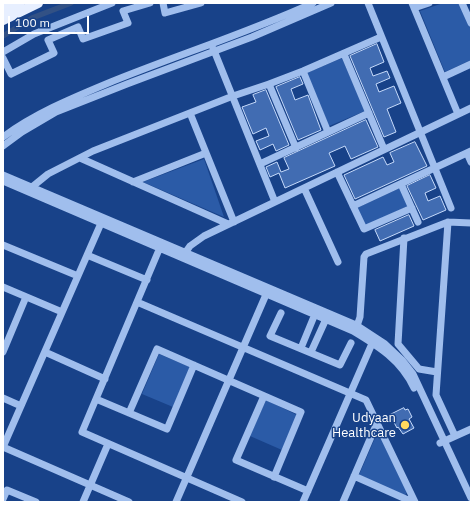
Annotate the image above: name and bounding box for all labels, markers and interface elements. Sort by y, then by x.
scale bar [10,8,91,34]
text: 100 m [15,15,50,30]
place label: Udyaan Healthcare [332,410,396,441]
marker: Udyaan Healthcare [399,419,411,431]

